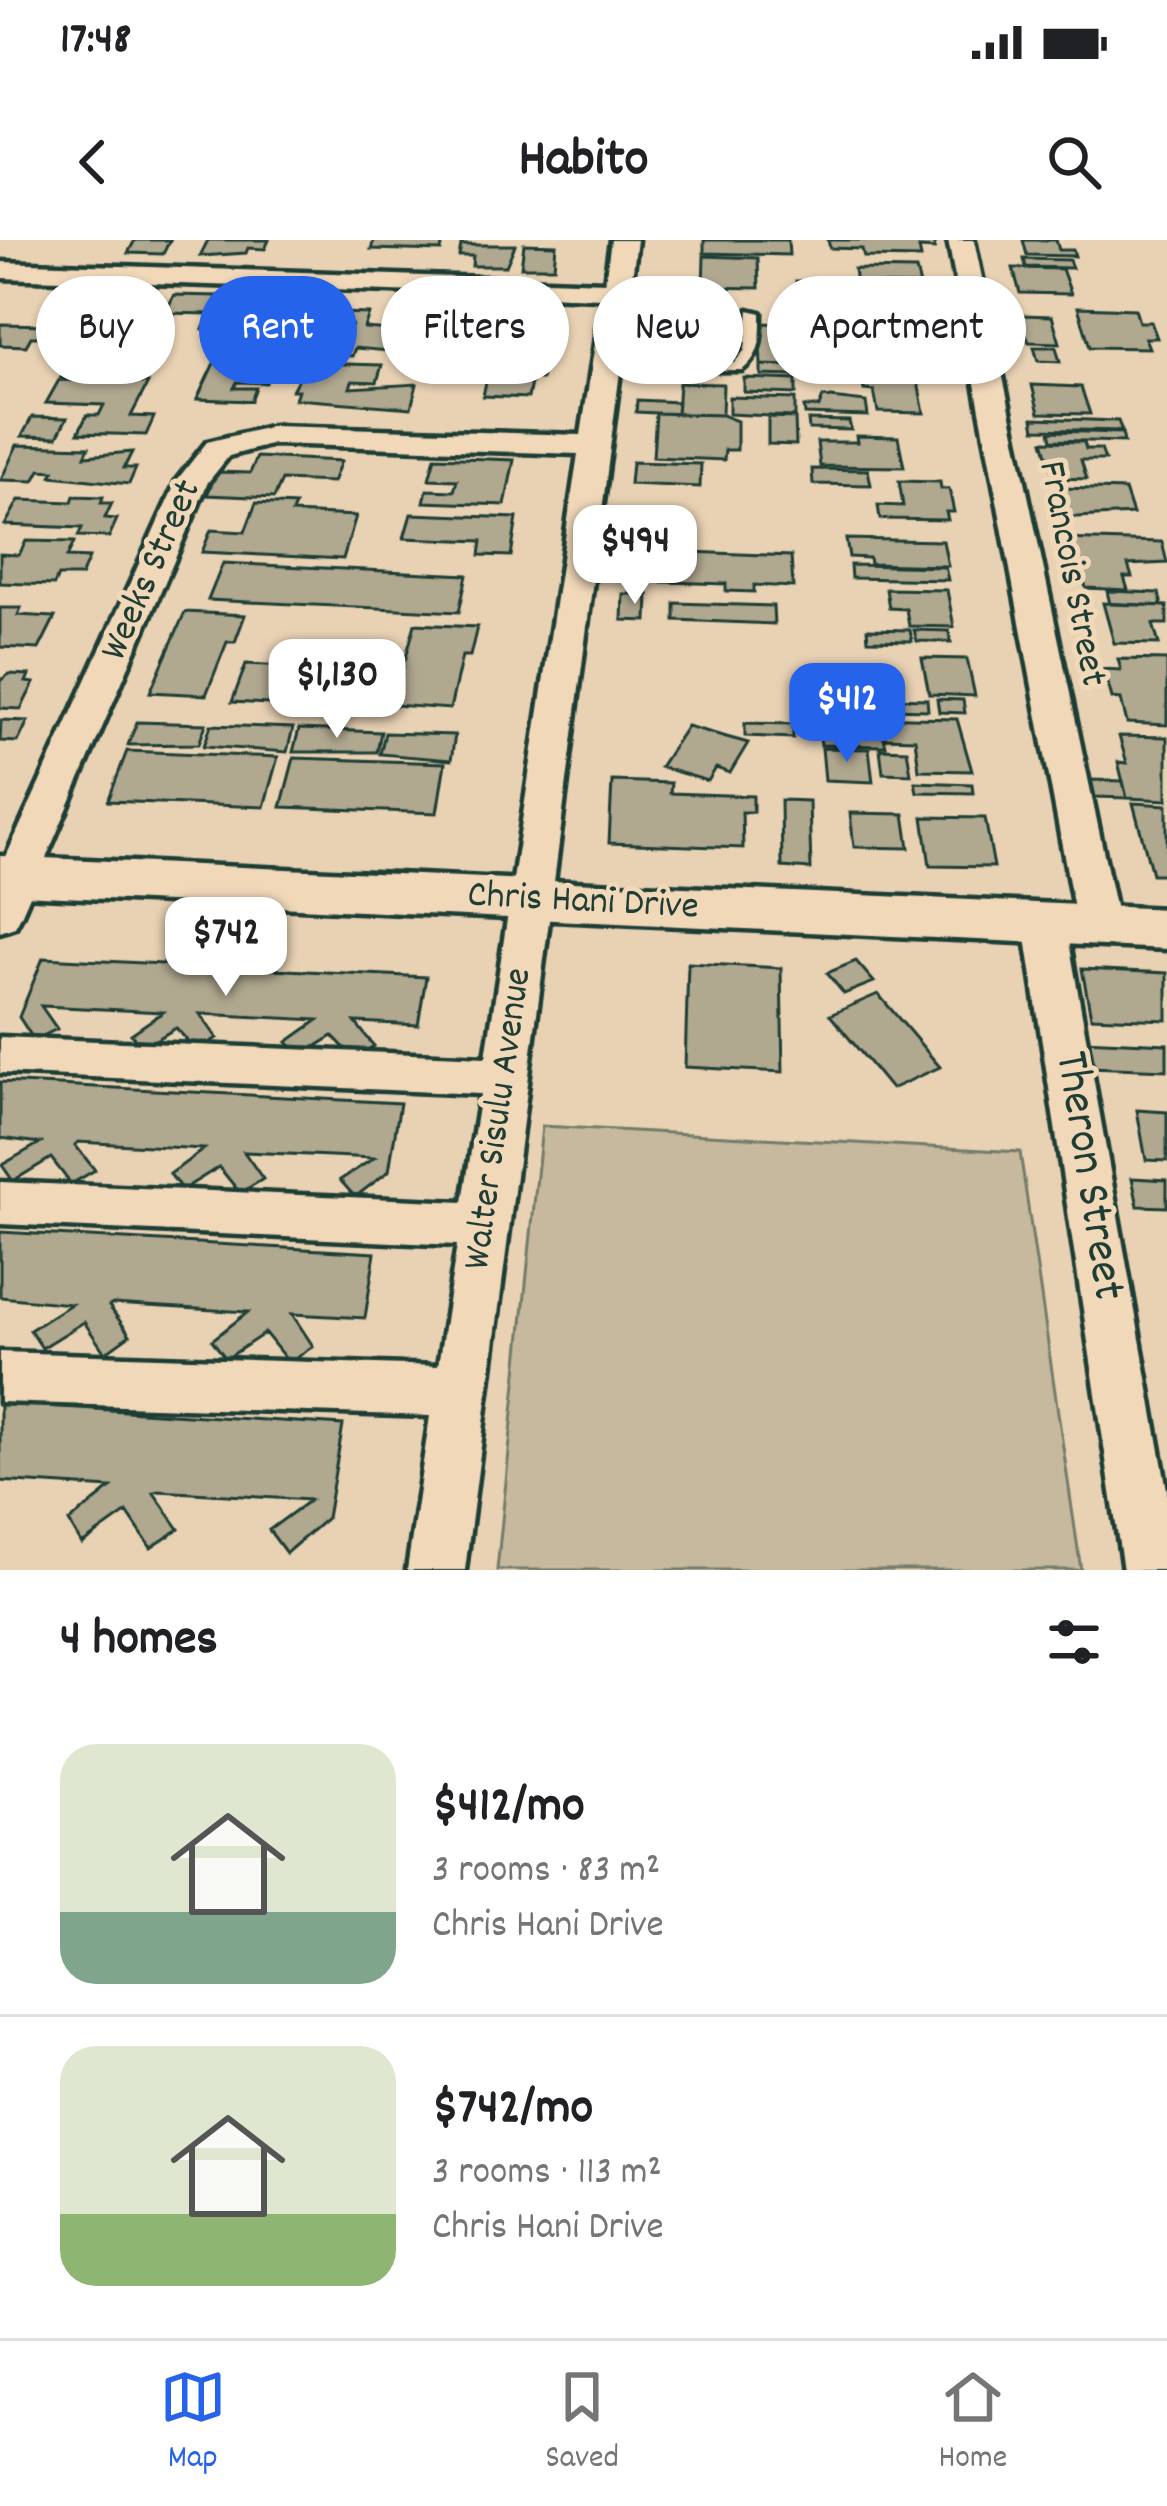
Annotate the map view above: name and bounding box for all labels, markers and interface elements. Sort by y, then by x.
text: 17:48 [60,10,131,74]
text: Habito [518,124,649,201]
icon: back [60,129,126,195]
icon: search [1041,129,1107,195]
chip: Buy [36,276,175,384]
chip: Rent [199,276,357,384]
chip: Filters [381,276,569,384]
chip: New [593,276,743,384]
chip: Apartment [767,276,1026,384]
street label: Francois Street [1021,457,1119,691]
street label: Weeks Street [89,472,217,670]
pin: $494 [564,505,706,607]
text: $494 [600,516,670,571]
pin: $1,130 [239,639,435,741]
text: $1,130 [296,650,378,705]
pin: $412 [776,663,918,765]
text: $412 [816,674,878,729]
street label: Chris Hani Drive [466,869,700,937]
pin: $742 [155,897,297,999]
text: $742 [192,908,260,963]
street label: Walter Sisulu Avenue [452,965,548,1273]
street label: Theron Street [1033,1047,1141,1305]
text: 4 homes [60,1606,218,1678]
icon: filters [1041,1609,1107,1675]
text: $412/mo [432,1773,585,1845]
icon: home [156,1792,300,1936]
text: 3 rooms · 83 m² [432,1845,660,1900]
text: Chris Hani Drive [432,1900,664,1955]
text: $742/mo [432,2075,593,2147]
icon: home [156,2094,300,2238]
text: 3 rooms · 113 m² [432,2147,662,2202]
text: Chris Hani Drive [432,2202,664,2257]
tab: Map [160,2364,226,2483]
tab: Saved [545,2364,619,2483]
tab: Home [938,2364,1007,2483]

